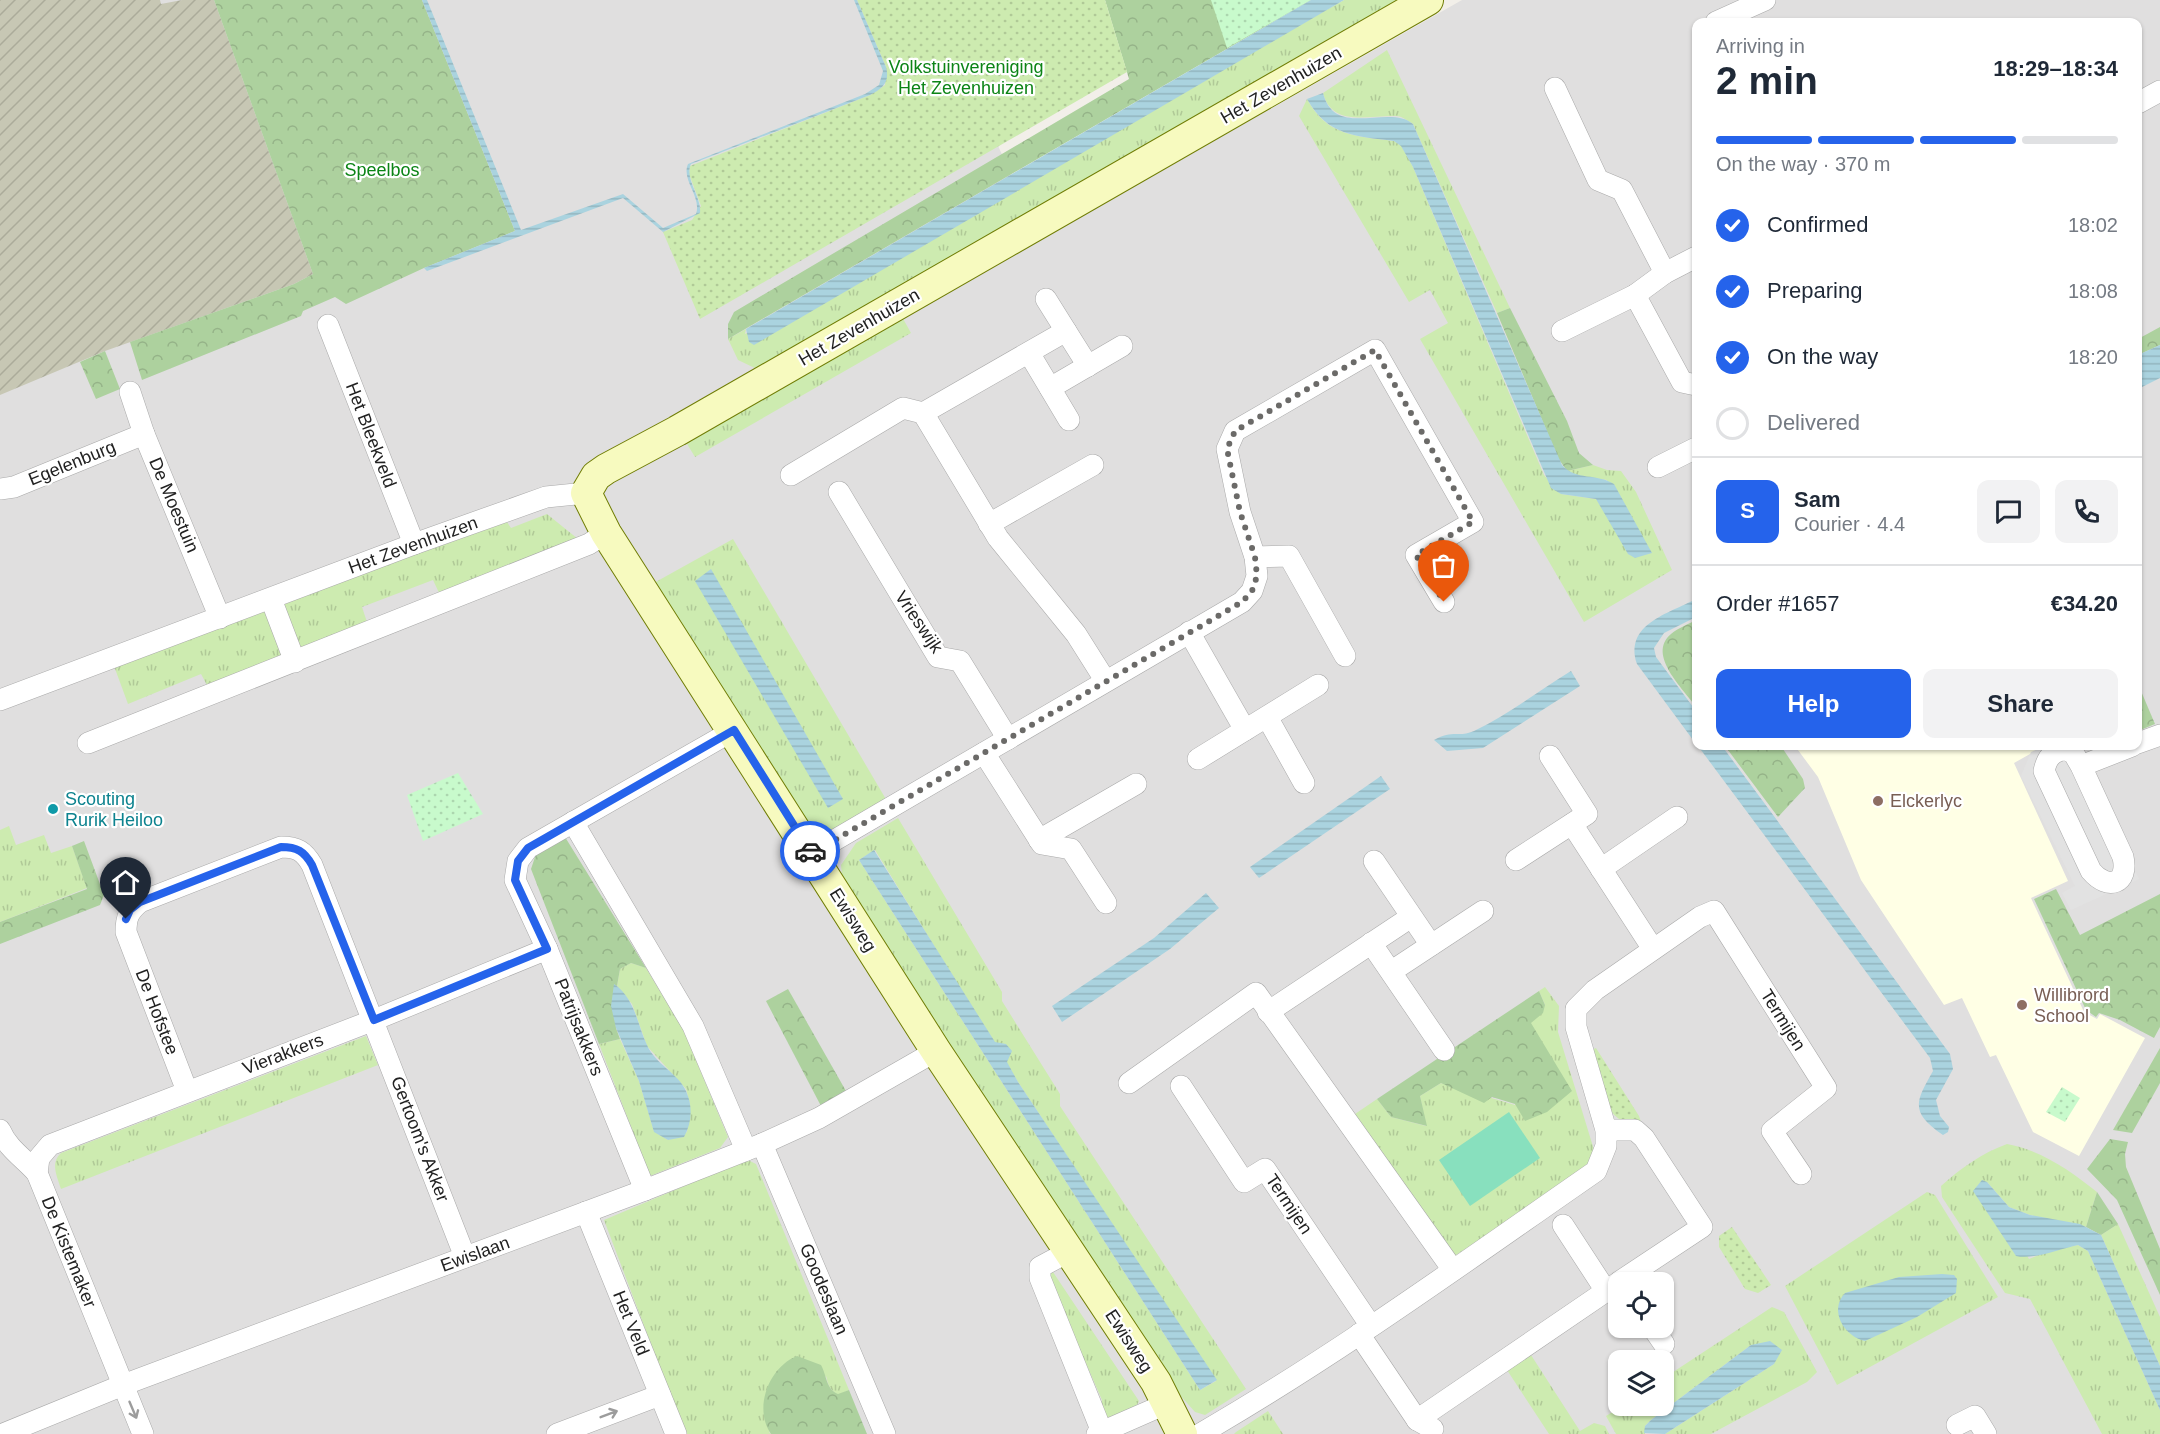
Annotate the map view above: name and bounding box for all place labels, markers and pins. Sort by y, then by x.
pin [1418,540,1469,602]
place label: Scouting Rurik Heiloo [65,789,163,830]
place label: Elckerlyc [1890,791,1962,811]
marker: Elckerlyc [1871,794,1885,808]
marker: Scouting Rurik Heiloo [46,802,60,816]
pin [100,857,151,919]
place label: Willibrord School [2034,985,2109,1026]
marker: Willibrord School [2015,998,2029,1012]

